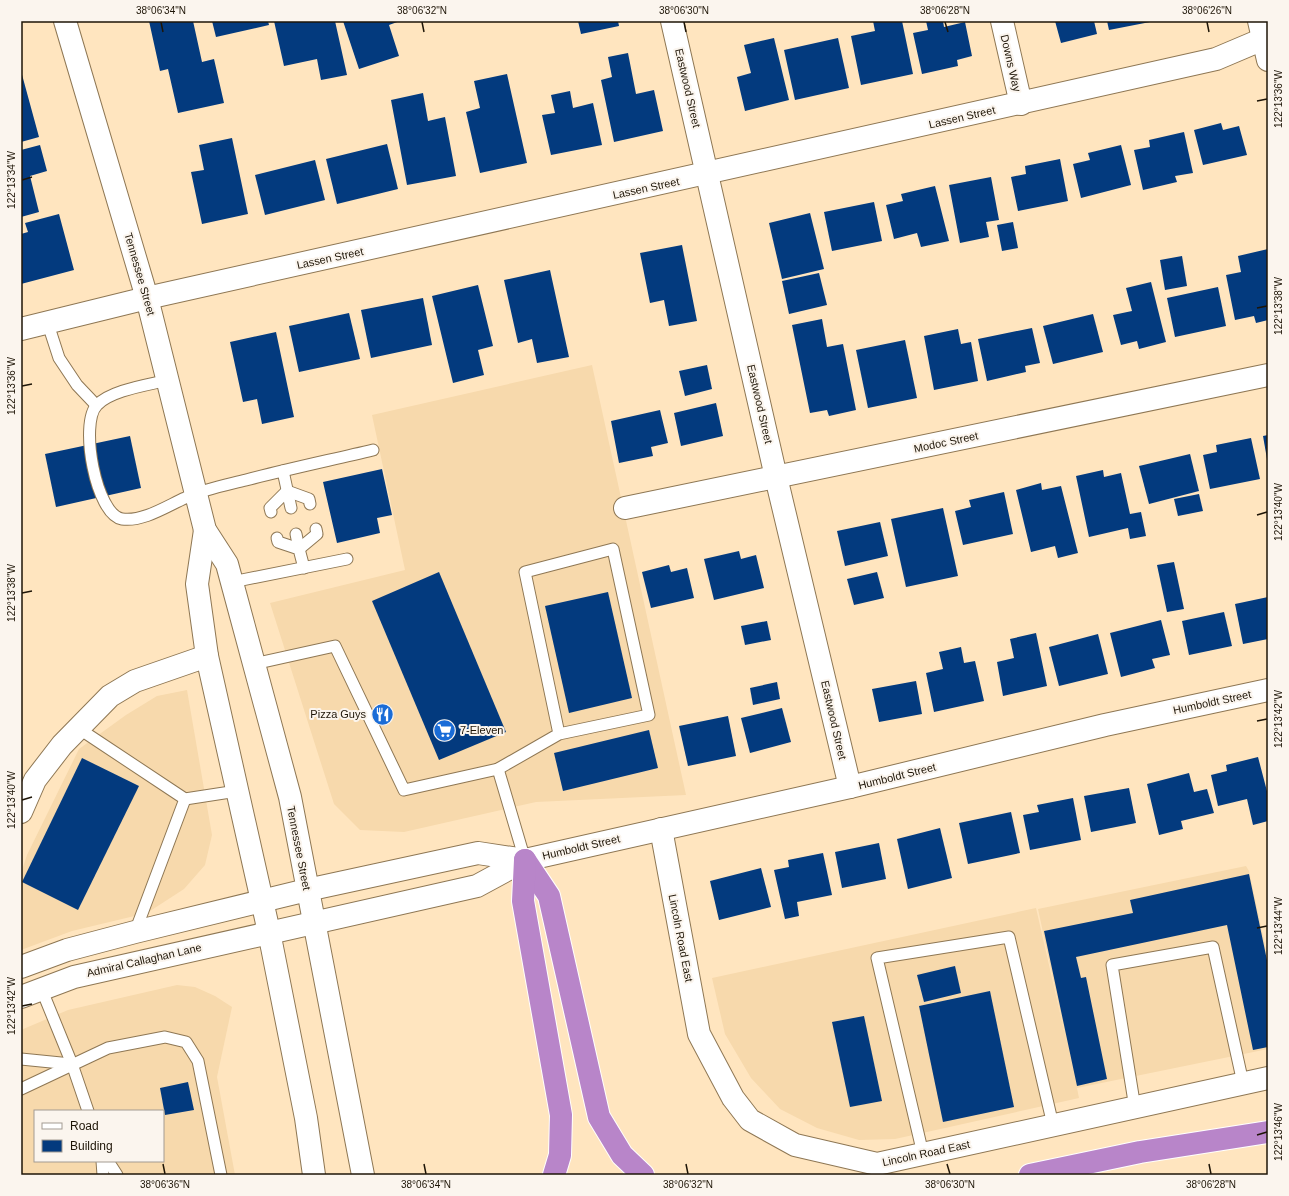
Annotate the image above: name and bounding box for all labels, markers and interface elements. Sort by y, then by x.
text: 38°06'34"N [136,5,186,16]
text: 38°06'32"N [397,5,447,16]
text: 38°06'30"N [659,5,709,16]
text: 38°06'28"N [920,5,970,16]
text: 38°06'26"N [1182,5,1232,16]
street label: Downs Way [999,33,1024,93]
street label: Eastwood Street [673,47,703,129]
text: 122°13'36"W [1273,70,1284,128]
street label: Lassen Street [928,104,996,130]
text: 122°13'34"W [6,151,17,209]
street label: Lassen Street [612,175,680,201]
street label: Tennessee Street [122,231,158,317]
street label: Lassen Street [296,245,364,271]
text: 122°13'38"W [1273,277,1284,335]
text: 122°13'36"W [6,357,17,415]
street label: Eastwood Street [745,363,775,445]
street label: Modoc Street [913,429,979,455]
text: 122°13'40"W [1273,483,1284,541]
text: 122°13'38"W [6,564,17,622]
street label: Eastwood Street [819,679,849,761]
street label: Humboldt Street [1172,688,1252,716]
text: 122°13'42"W [1273,690,1284,748]
restaurant icon: Pizza Guys [369,701,395,727]
place label: Pizza Guys [310,708,366,720]
supermarket icon: 7-Eleven [432,717,458,743]
place label: 7-Eleven [460,724,503,736]
street label: Humboldt Street [857,761,937,791]
text: 122°13'40"W [6,771,17,829]
street label: Tennessee Street [285,805,313,891]
street label: Humboldt Street [541,832,621,862]
street label: Lincoln Road East [667,893,695,983]
text: 122°13'44"W [1273,897,1284,955]
street label: Admiral Callaghan Lane [85,941,203,979]
text: 122°13'42"W [6,977,17,1035]
text: 122°13'46"W [1273,1103,1284,1161]
legend [34,1110,164,1162]
text: Road [70,1119,99,1133]
street label: Lincoln Road East [881,1138,971,1168]
text: Building [70,1139,113,1153]
text: 38°06'36"N [140,1179,190,1190]
text: 38°06'34"N [401,1179,451,1190]
text: 38°06'32"N [663,1179,713,1190]
text: 38°06'30"N [925,1179,975,1190]
text: 38°06'28"N [1186,1179,1236,1190]

